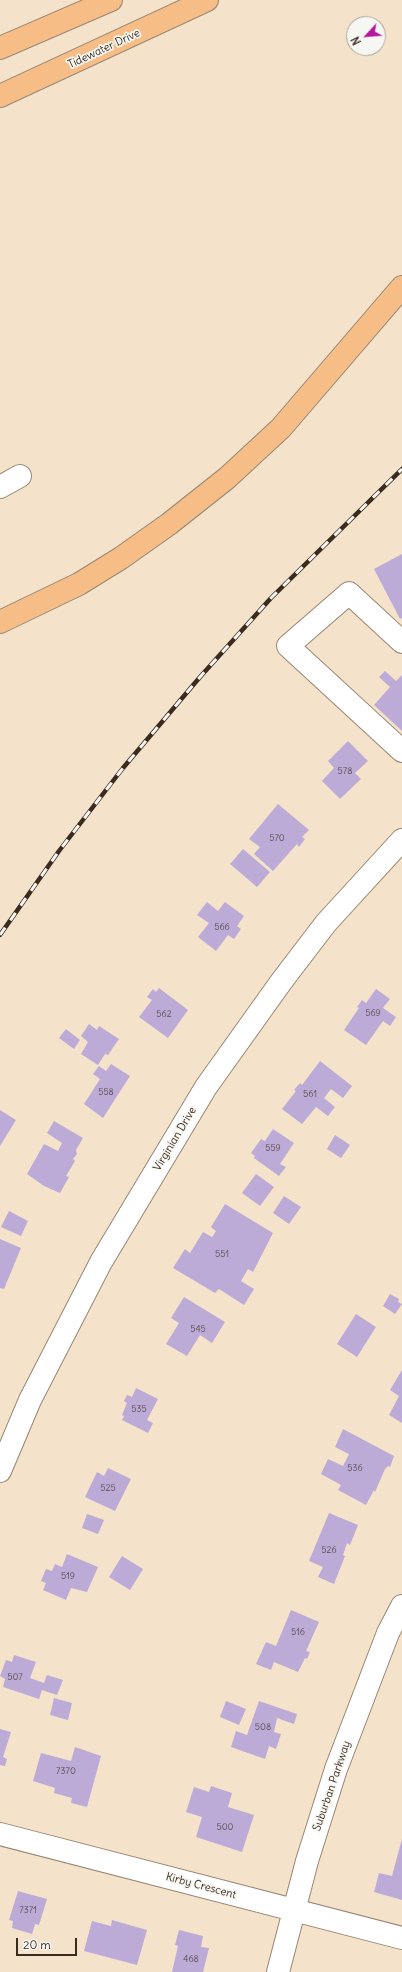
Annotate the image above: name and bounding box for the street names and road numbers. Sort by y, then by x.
street label: Tidewater Drive [66,27,142,71]
street label: Virginian Drive [151,1105,199,1173]
street label: Suburban Parkway [310,1739,354,1833]
street label: Kirby Crescent [164,1870,238,1902]

